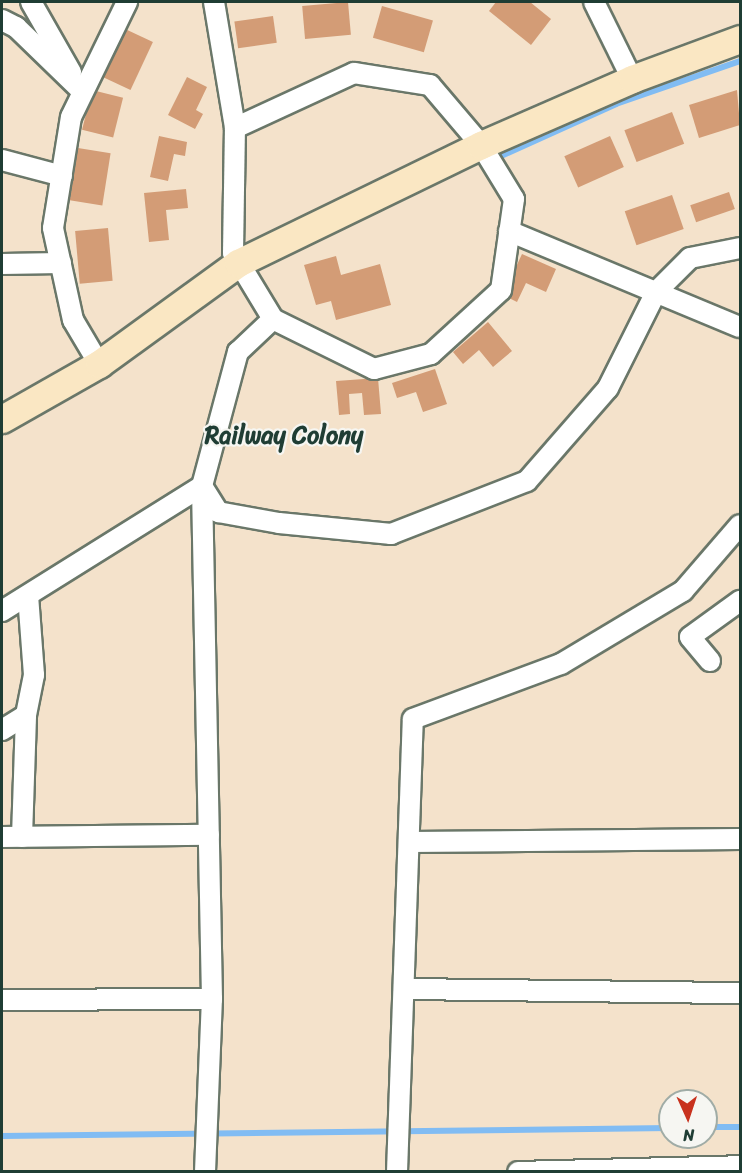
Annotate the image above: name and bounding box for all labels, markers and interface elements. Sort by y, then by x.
district label: Railway Colony [205,422,363,450]
north arrow [658,1089,718,1149]
text: N [683,1121,695,1150]

